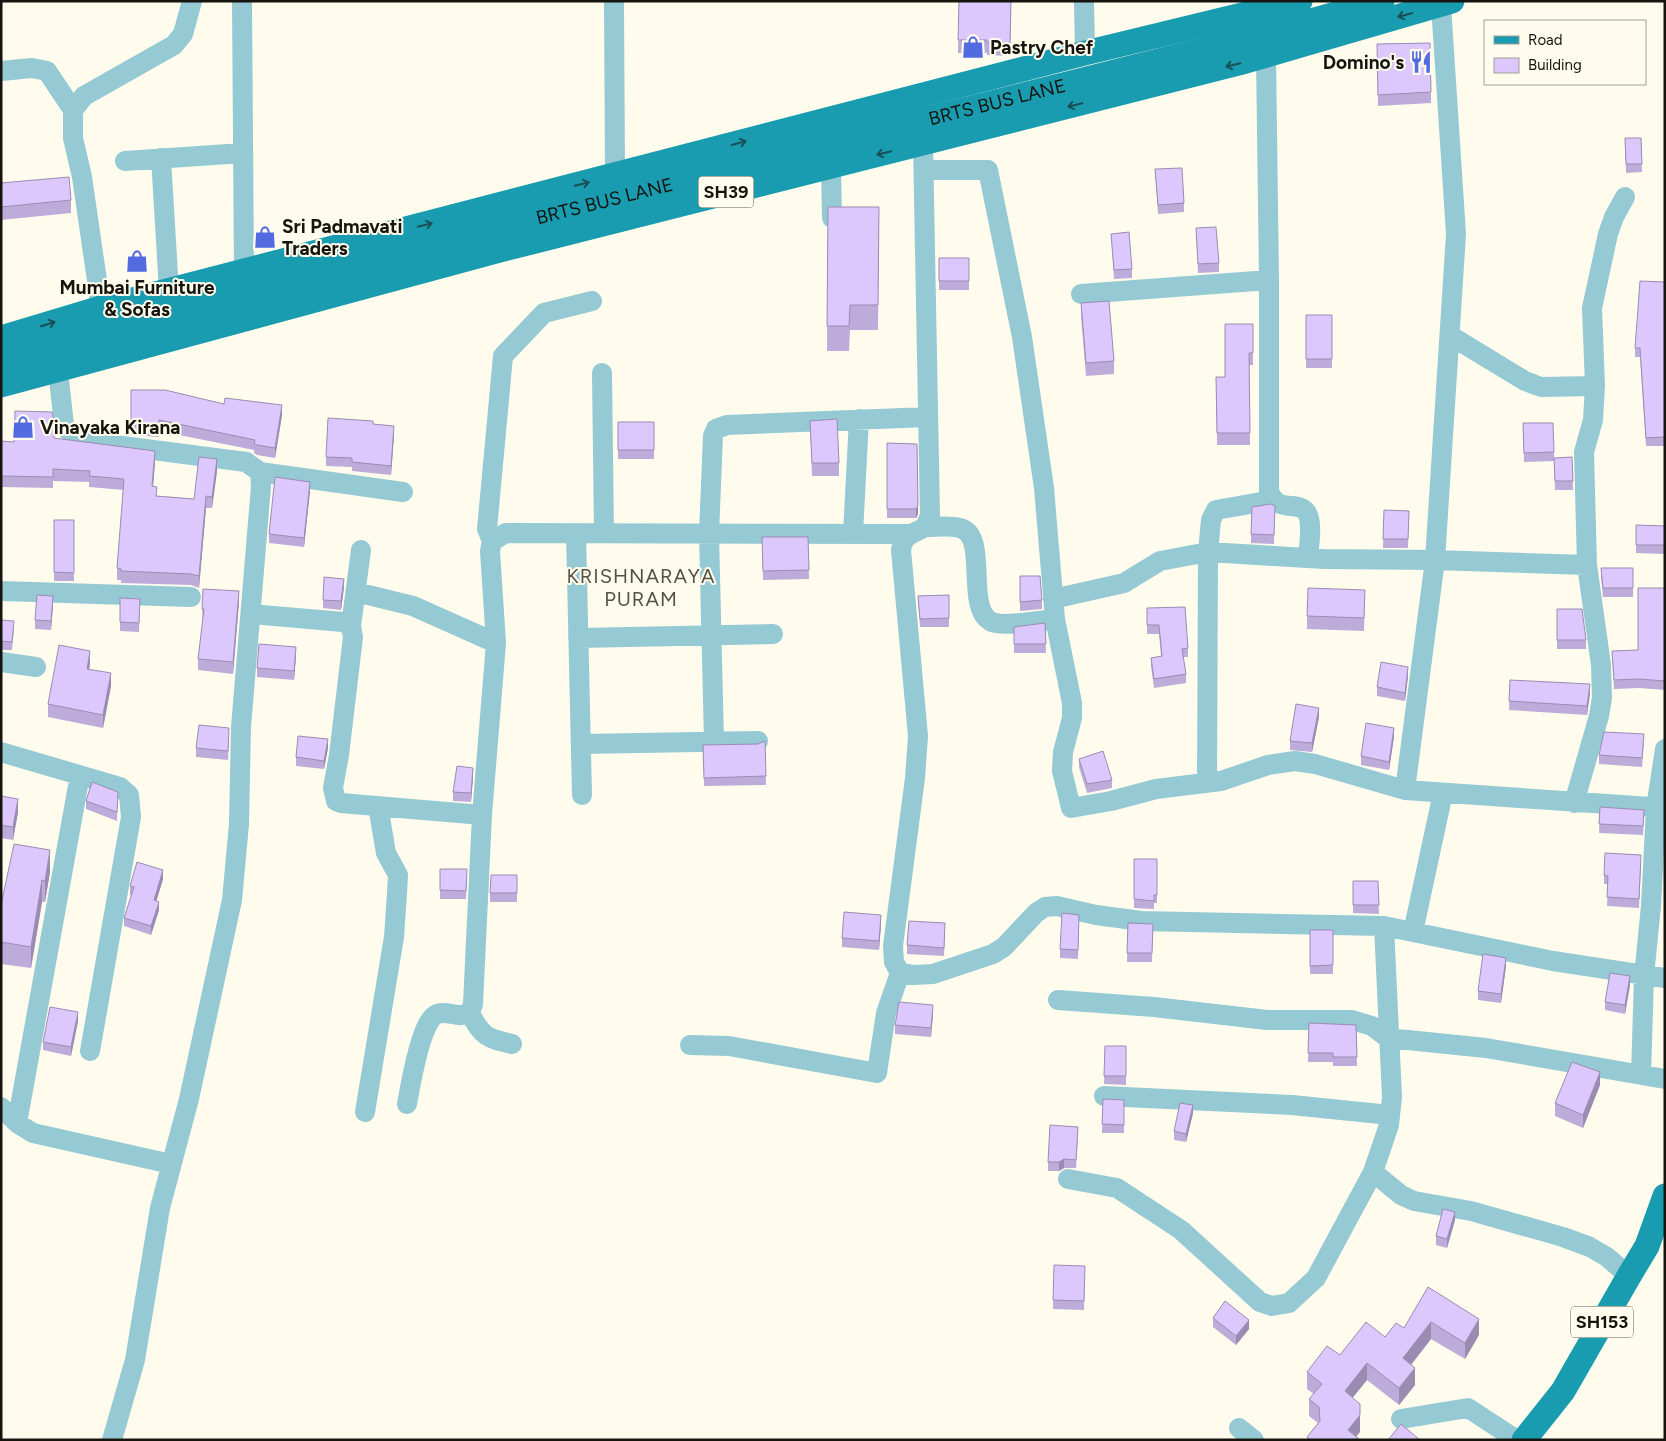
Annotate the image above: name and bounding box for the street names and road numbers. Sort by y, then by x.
street label: BRTS BUS LANE [926,74,1068,130]
street label: BRTS BUS LANE [533,173,675,229]
road number: SH39 [698,176,754,208]
road number: SH153 [1571,1306,1633,1338]

